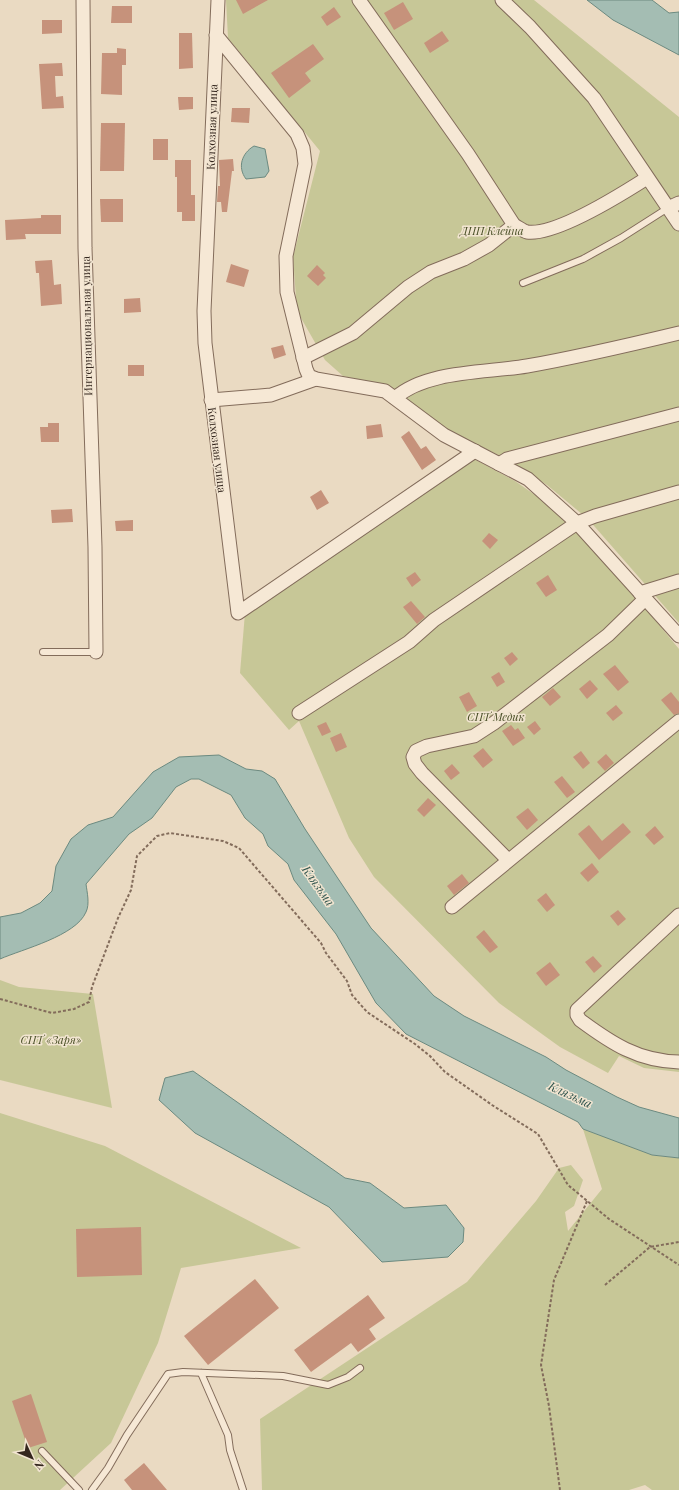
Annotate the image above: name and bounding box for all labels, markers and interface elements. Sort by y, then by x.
street label: Колхозная улица [203,83,221,170]
park label: ДНП Клейна [458,223,524,238]
street label: Интернациональная улица [78,255,95,396]
street label: Колхозная улица [205,406,230,494]
park label: СНТ Медик [467,709,525,724]
water label: Клязьма [298,861,339,909]
park label: СНТ «Заря» [21,1032,82,1047]
water label: Клязьма [545,1077,595,1111]
north arrow [12,1438,52,1478]
text: N [31,1457,48,1473]

